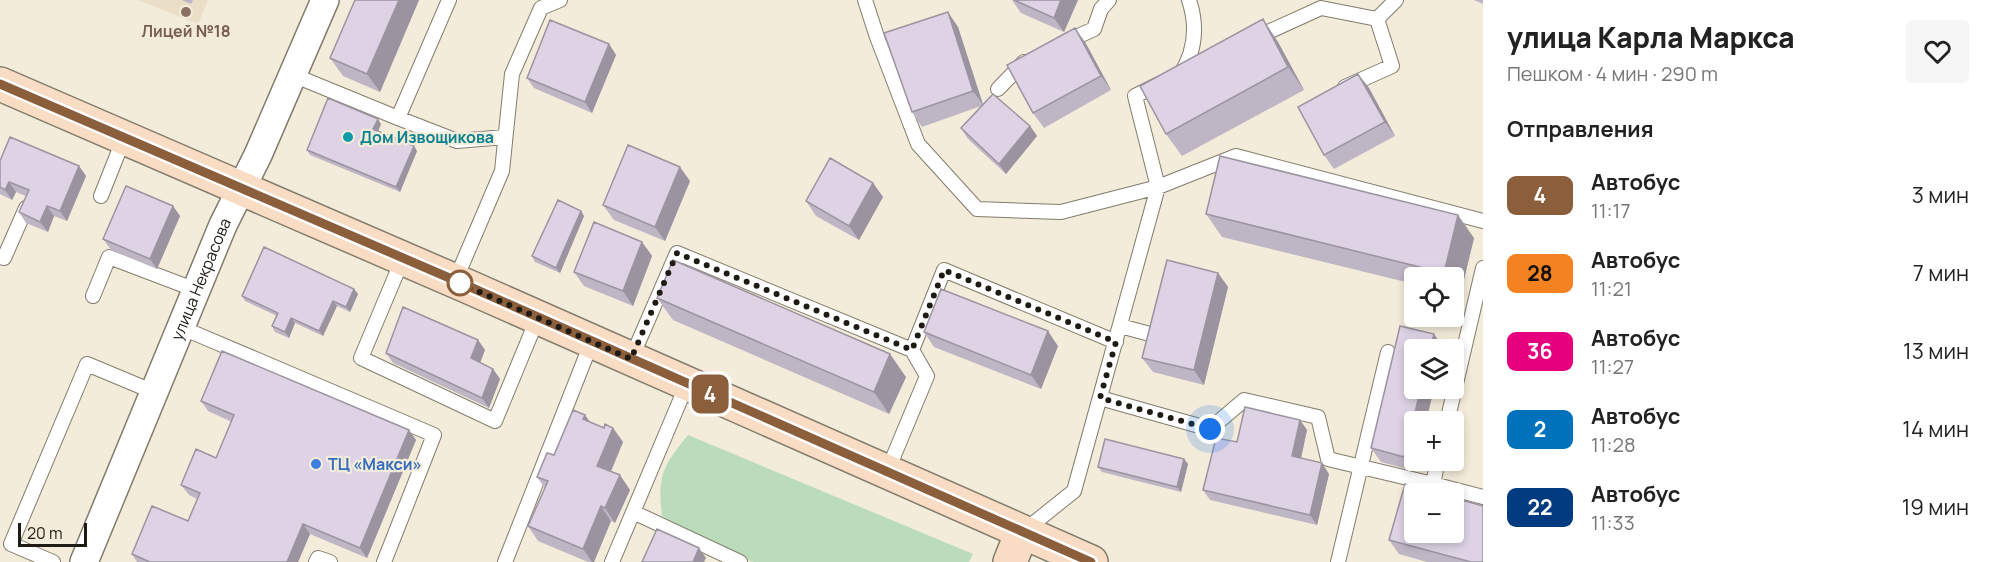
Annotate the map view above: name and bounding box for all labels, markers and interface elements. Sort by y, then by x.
marker: Лицей №18 [179,5,193,19]
text: улица Карла Маркса [1507,18,1795,56]
place label: Лицей №18 [141,20,231,42]
button: heart [1906,20,1969,83]
text: Пешком · 4 мин · 290 m [1507,60,1718,87]
text: Отправления [1507,114,1654,144]
place label: Дом Извощикова [360,126,494,148]
marker: Дом Извощикова [341,130,355,144]
text: Автобус [1591,167,1680,197]
text: 3 мин [1912,180,1969,210]
text: 4 [1534,181,1546,209]
text: 11:17 [1591,197,1630,224]
street label: улица Некрасова [166,214,236,344]
text: Автобус [1591,245,1680,275]
text: 7 мин [1913,258,1969,288]
text: 28 [1527,259,1553,287]
map controls [1404,267,1464,543]
button: locate [1404,267,1464,327]
unlabelled marker [447,270,473,296]
text: 11:21 [1591,275,1632,302]
text: Автобус [1591,323,1680,353]
text: 13 мин [1903,336,1969,366]
text: 36 [1527,337,1553,365]
button: layers [1404,339,1464,399]
text: 11:27 [1591,353,1634,380]
line badge: 4 [690,374,730,414]
text: 4 [704,380,716,408]
text: Автобус [1591,401,1680,431]
button: + [1404,411,1464,471]
your location [1195,414,1225,444]
text: 14 мин [1902,414,1969,444]
text: 2 [1534,415,1546,443]
text: 11:28 [1591,431,1636,458]
place label: ТЦ «Макси» [328,453,422,475]
marker: ТЦ «Макси» [309,457,323,471]
text: Автобус [1591,479,1680,509]
button: − [1404,483,1464,543]
text: 19 мин [1902,492,1969,522]
text: 22 [1527,493,1553,521]
text: 11:33 [1591,509,1635,536]
scale bar [18,520,87,548]
text: 20 m [27,522,63,544]

